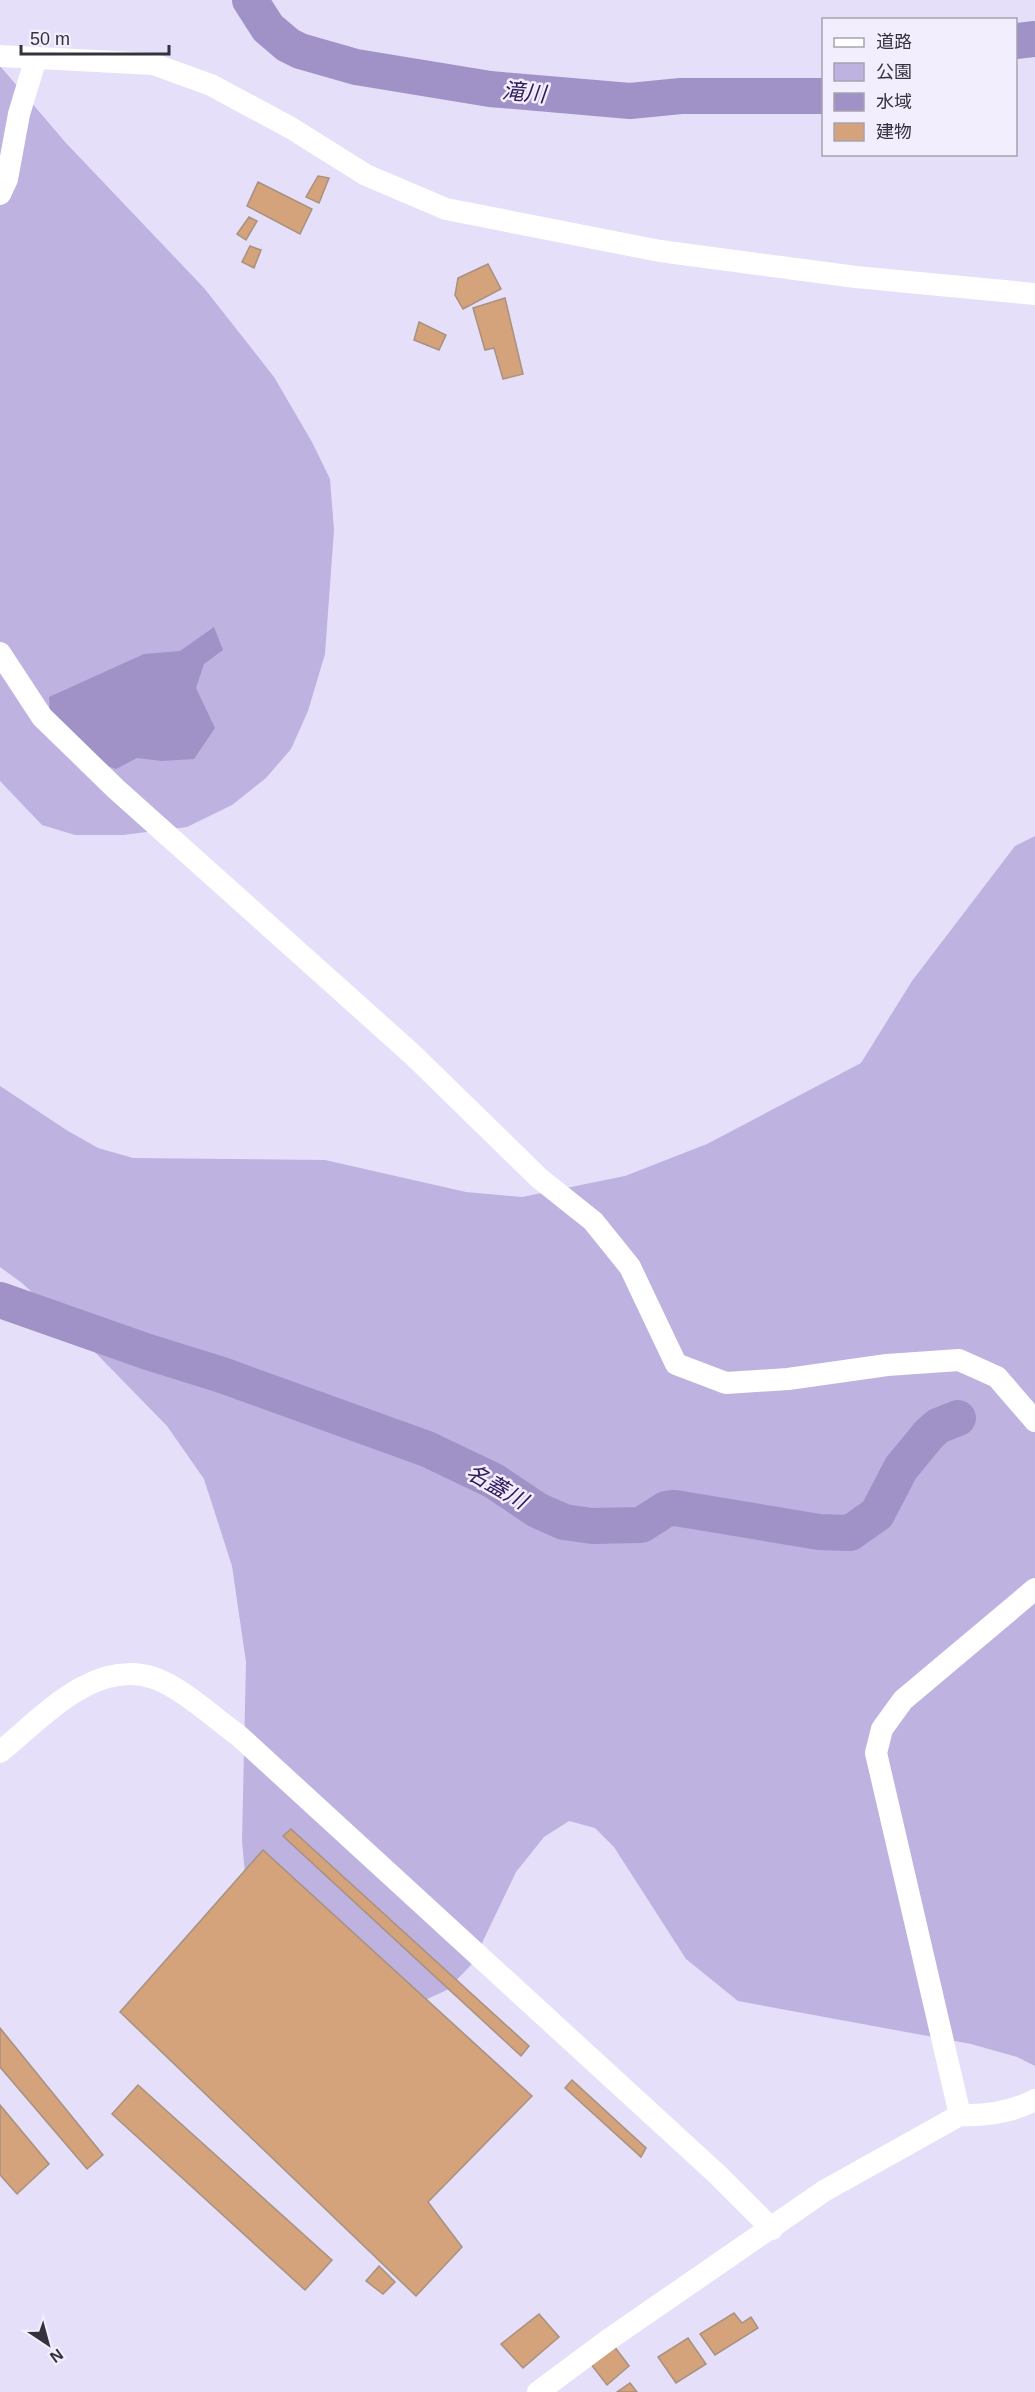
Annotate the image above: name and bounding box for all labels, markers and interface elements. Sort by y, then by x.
scale bar [21,18,170,56]
legend [822,18,1017,156]
text: 50 m [30,29,70,49]
text: 道路 [876,32,912,52]
text: 公園 [876,62,912,82]
water label: 滝川 [501,78,549,107]
text: 水域 [876,92,912,112]
text: 建物 [876,122,912,142]
water label: 名蓋川 [462,1459,533,1515]
north arrow [18,2314,78,2374]
text: N [47,2345,66,2366]

